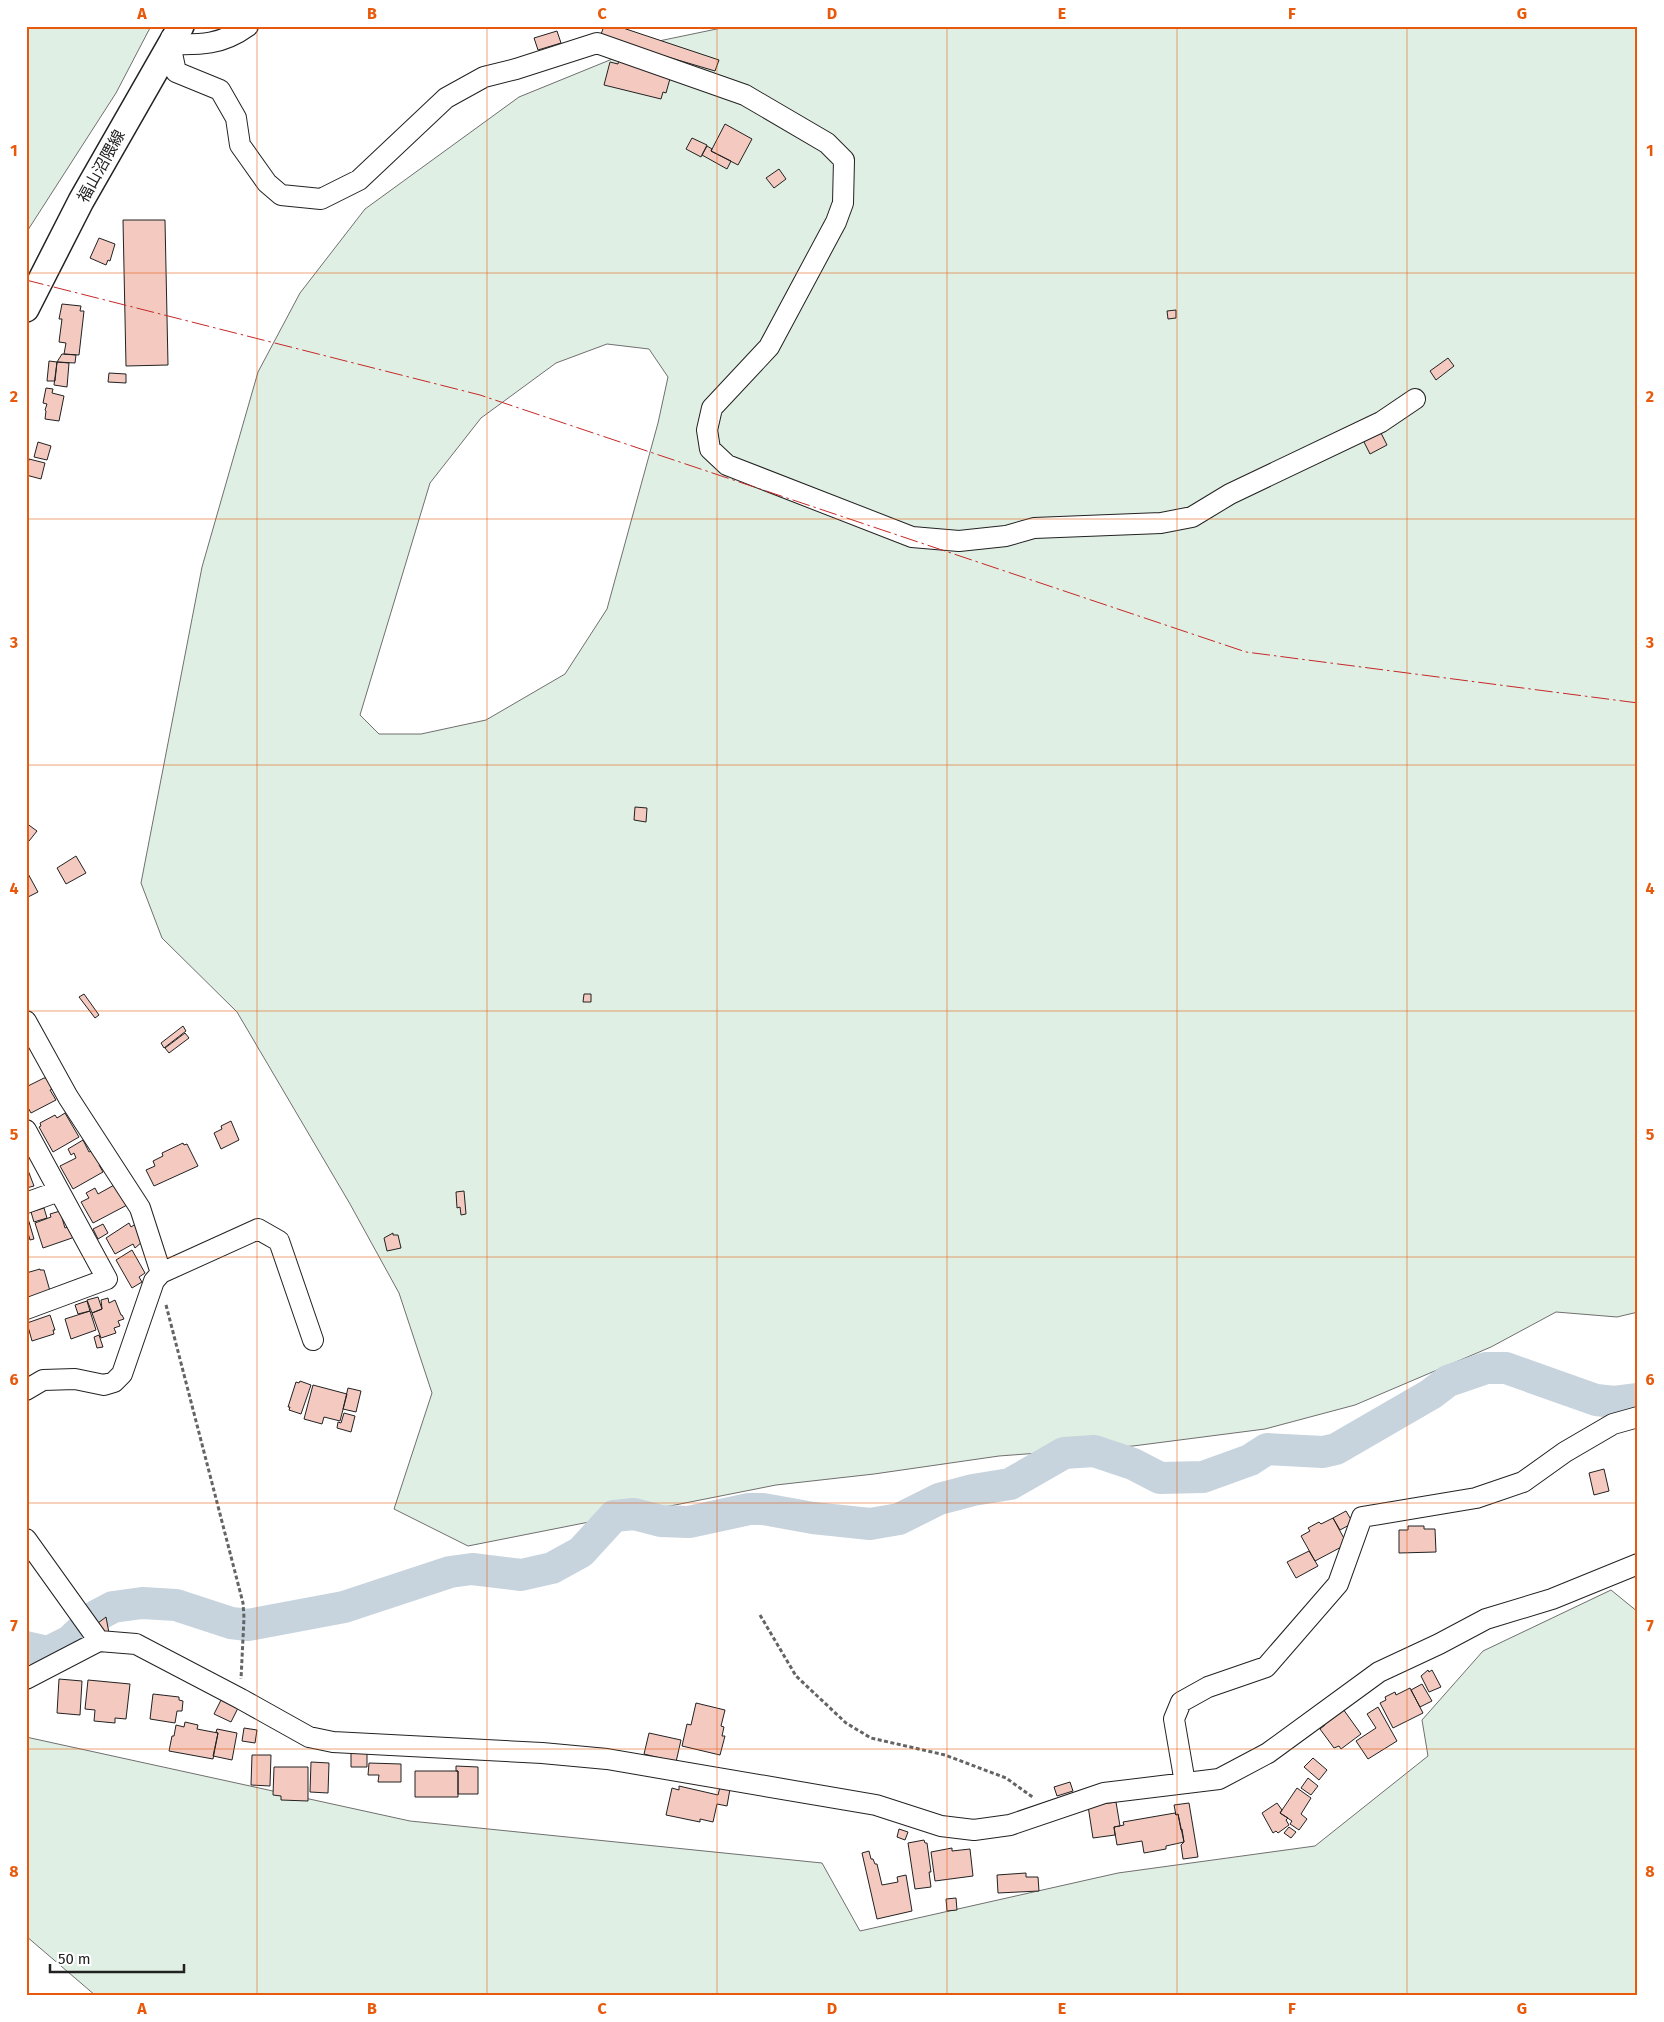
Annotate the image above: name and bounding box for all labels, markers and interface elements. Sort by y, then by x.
text: A [136,4,147,23]
text: B [367,4,377,23]
text: C [597,4,607,23]
text: D [827,4,837,23]
text: E [1058,4,1066,23]
text: F [1288,4,1296,23]
text: G [1517,4,1527,23]
street label: 福山沼隈線 [73,126,129,206]
text: 1 [10,141,18,160]
text: 1 [1646,141,1654,160]
text: 2 [10,387,18,406]
text: 2 [1646,387,1654,406]
text: 3 [9,633,18,652]
text: 3 [1645,633,1654,652]
text: 4 [9,879,19,898]
text: 4 [1645,879,1655,898]
text: 5 [10,1125,19,1144]
text: 5 [1646,1125,1655,1144]
text: 6 [9,1370,19,1389]
text: 6 [1645,1370,1655,1389]
text: 7 [10,1616,18,1635]
text: 7 [1646,1616,1654,1635]
text: 8 [9,1862,19,1881]
text: 8 [1645,1862,1655,1881]
scale bar [50,1942,184,1974]
text: 50 m [58,1950,91,1968]
text: A [136,1999,147,2018]
text: B [367,1999,377,2018]
text: C [597,1999,607,2018]
text: D [827,1999,837,2018]
text: E [1058,1999,1066,2018]
text: F [1288,1999,1296,2018]
text: G [1517,1999,1527,2018]

